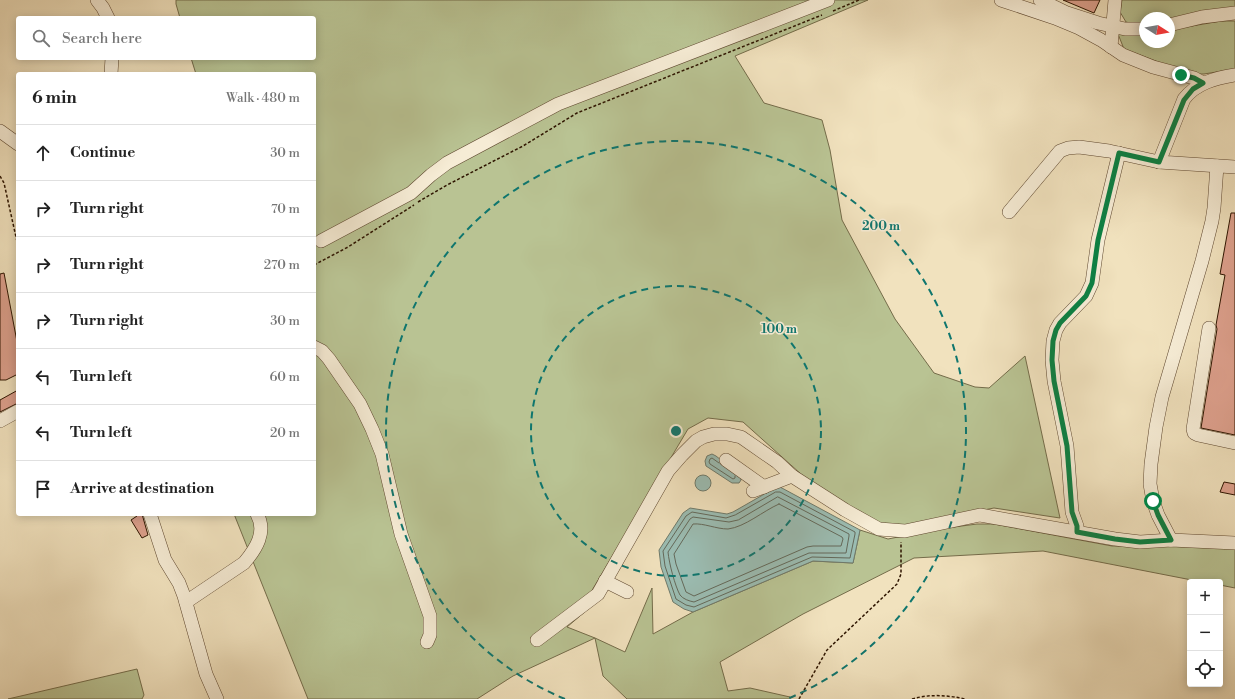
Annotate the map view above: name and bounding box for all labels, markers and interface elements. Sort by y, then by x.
north arrow [1139,12,1175,48]
search box [16,16,316,60]
icon: search [30,27,52,49]
text: Search here [62,29,142,48]
route end [1172,66,1190,84]
text: 6 min [32,87,77,109]
text: Walk · 480 m [226,90,300,106]
icon: ahead [32,142,54,164]
text: Continue [70,143,135,162]
text: 30 m [270,145,300,161]
icon: right [32,198,54,220]
text: Turn right [70,199,144,218]
text: 70 m [271,201,300,217]
text: 200 m [862,219,900,234]
icon: right [32,254,54,276]
text: Turn right [70,255,144,274]
text: 270 m [264,257,300,273]
icon: right [32,310,54,332]
text: Turn right [70,311,144,330]
text: 30 m [270,313,300,329]
text: 100 m [761,322,797,337]
icon: left [32,366,54,388]
text: Turn left [70,367,132,386]
text: 60 m [269,369,300,385]
icon: left [32,422,54,444]
text: Turn left [70,423,132,442]
centre of rings [669,424,683,438]
text: 20 m [270,425,300,441]
icon: arrive [32,478,54,500]
text: Arrive at destination [70,479,214,498]
route start [1144,492,1162,510]
map controls [1187,579,1223,687]
button: + [1187,579,1223,615]
button: − [1187,615,1223,651]
button: locate [1187,651,1223,687]

